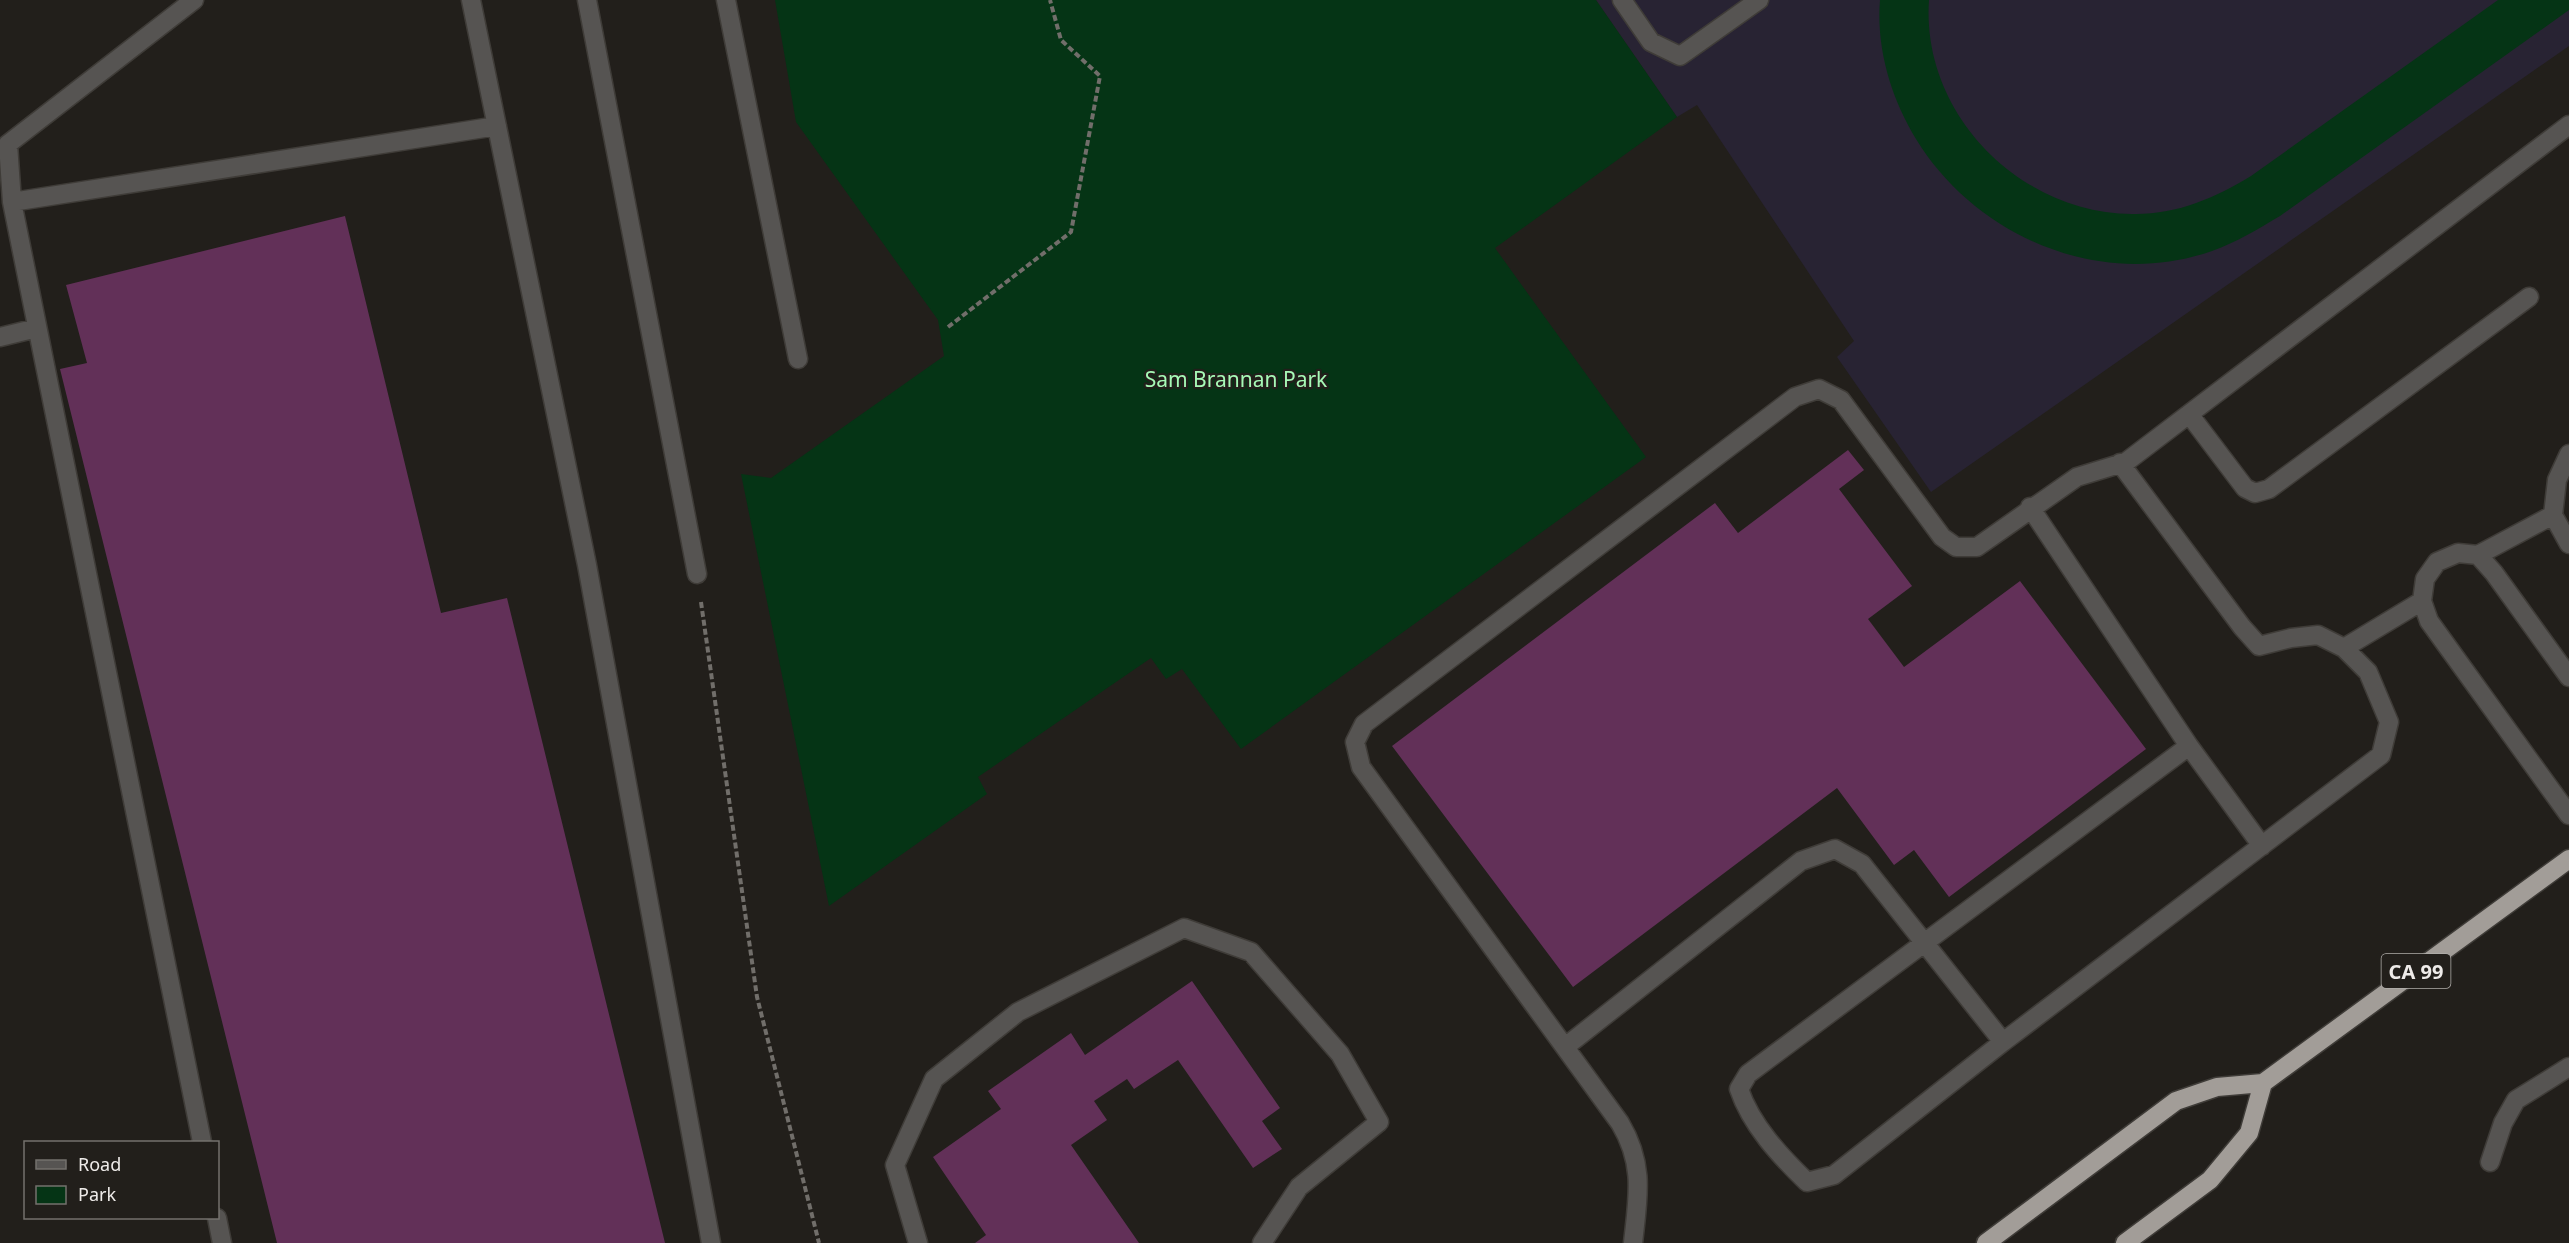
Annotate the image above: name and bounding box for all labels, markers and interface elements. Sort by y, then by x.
park label: Sam Brannan Park [1145,365,1328,393]
road number: CA 99 [2382,954,2450,988]
legend [24,1141,219,1219]
text: Road [78,1152,121,1176]
text: Park [78,1182,116,1206]

